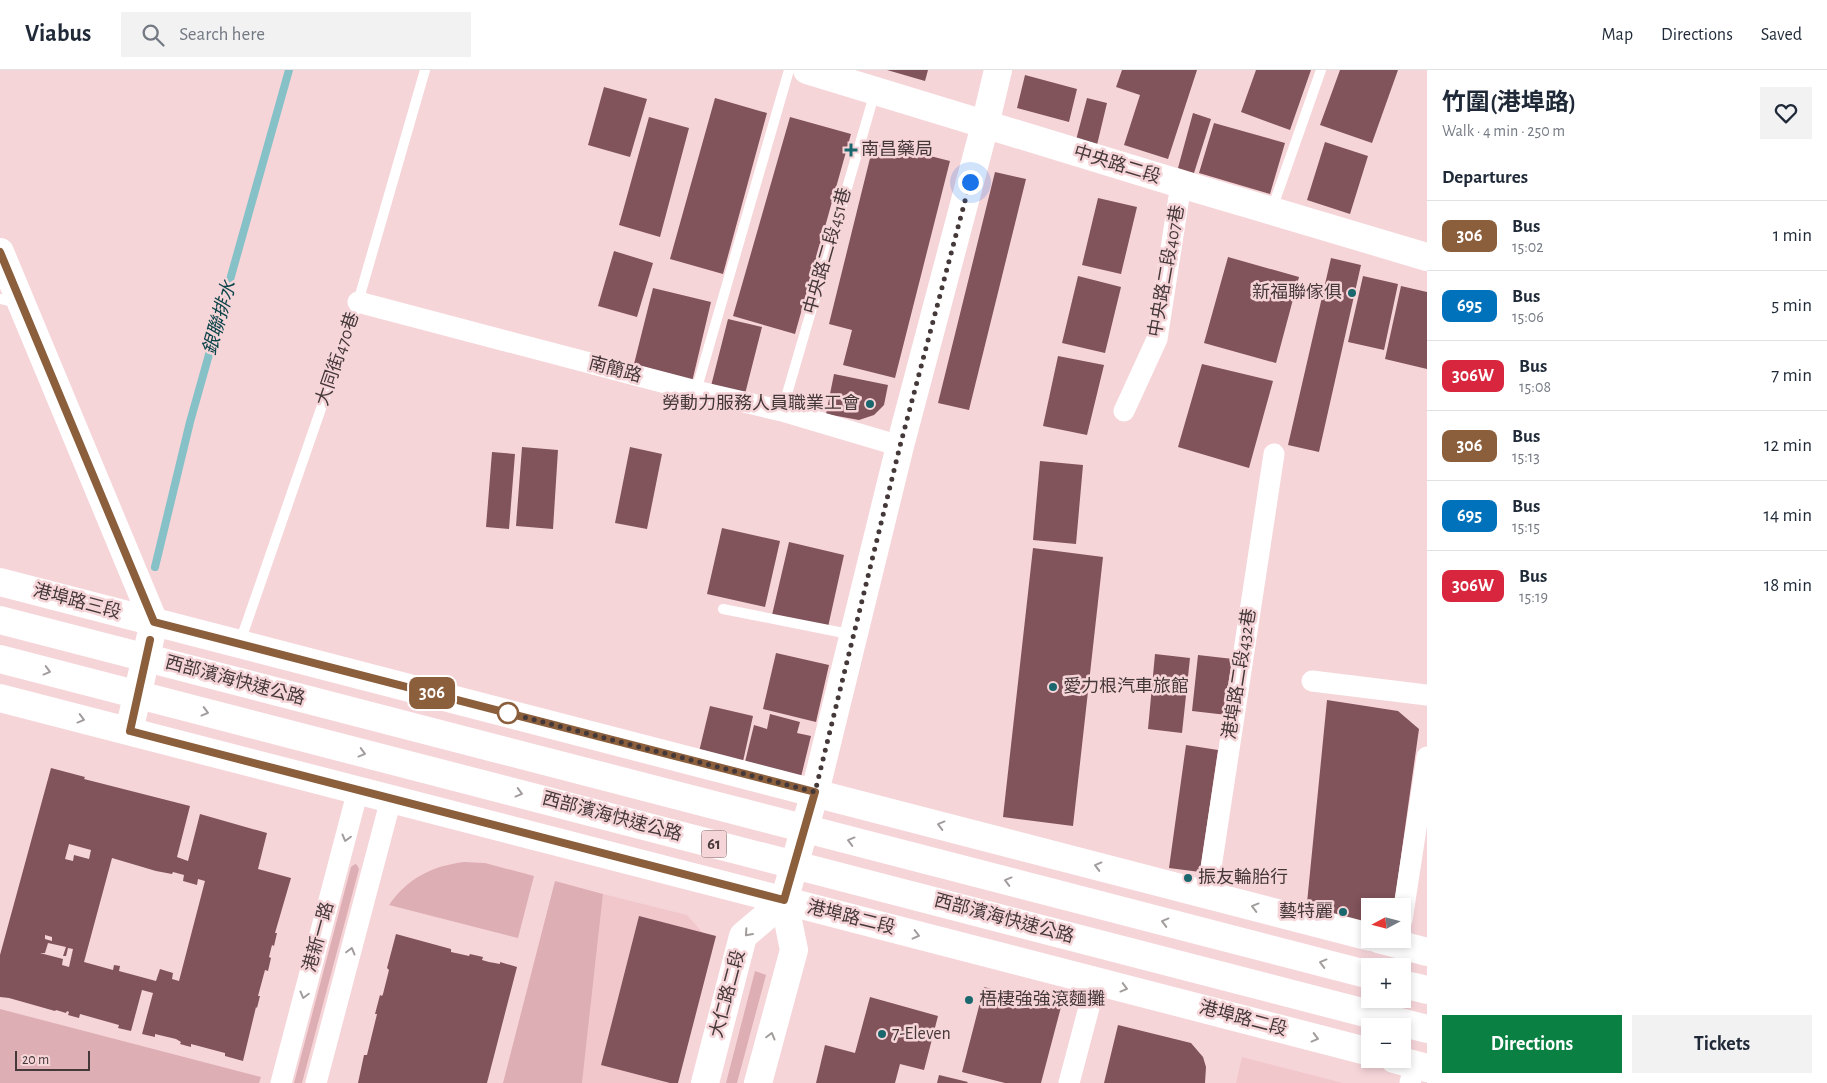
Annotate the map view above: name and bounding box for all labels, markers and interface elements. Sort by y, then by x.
search box [121,12,471,57]
icon: search [139,21,167,49]
text: Viabus [25,22,91,46]
text: Search here [179,25,265,44]
text: Map [1602,26,1633,44]
text: Directions [1661,26,1733,44]
text: Saved [1761,26,1802,44]
button: heart [1760,87,1812,139]
text: 竹圍(港埠路) [1442,91,1576,115]
text: Walk · 4 min · 250 m [1442,123,1565,139]
place label: 南昌藥局 [861,139,933,159]
street label: 中央路二段 [1071,141,1163,187]
marker: 南昌藥局 [845,144,857,156]
text: Departures [1442,168,1528,187]
your location [958,170,983,195]
street label: 中央路二段451巷 [799,185,855,316]
street label: 中央路二段407巷 [1145,203,1187,338]
text: Bus [1512,217,1540,236]
text: 1 min [1773,226,1812,245]
text: 306 [1457,227,1482,245]
text: 15:02 [1512,239,1544,255]
water label: 銀聯排水 [199,278,240,357]
place label: 新福聯傢俱 [1252,282,1342,302]
marker: 新福聯傢俱 [1346,287,1358,299]
text: Bus [1512,287,1540,306]
text: 5 min [1771,296,1812,315]
text: 695 [1457,297,1482,315]
street label: 大同街470巷 [312,309,362,408]
text: 15:06 [1512,309,1544,325]
street label: 南簡路 [587,352,644,386]
text: Bus [1519,357,1547,376]
text: 7 min [1771,366,1812,385]
text: 306W [1452,367,1494,385]
text: 15:08 [1519,379,1551,395]
place label: 勞動力服務人員職業工會 [662,393,860,413]
marker: 勞動力服務人員職業工會 [864,398,876,410]
text: Bus [1512,427,1540,446]
text: 12 min [1764,436,1812,455]
text: 306 [1457,437,1482,455]
text: 15:13 [1512,449,1540,465]
text: Bus [1512,497,1540,516]
text: 14 min [1764,506,1812,525]
text: 695 [1457,507,1482,525]
text: 15:15 [1512,519,1540,535]
text: Bus [1519,567,1547,586]
text: 18 min [1764,576,1812,595]
text: 306W [1452,577,1494,595]
street label: 港埠路三段 [31,580,123,622]
text: 15:19 [1519,589,1548,605]
street label: 港埠路二段432巷 [1219,607,1259,741]
street label: 西部濱海快速公路 [163,652,307,708]
one-way arrow [43,665,52,676]
place label: 愛力根汽車旅館 [1063,676,1189,696]
line badge: 306 [403,677,461,709]
marker: 愛力根汽車旅館 [1047,681,1059,693]
text: 306 [419,684,445,702]
unlabelled marker [497,702,519,724]
one-way arrow [200,706,209,717]
one-way arrow [77,713,85,723]
one-way arrow [357,747,366,758]
one-way arrow [515,788,523,798]
street label: 西部濱海快速公路 [540,788,684,844]
one-way arrow [937,820,945,830]
road number: 61 [702,831,726,858]
one-way arrow [341,833,351,841]
one-way arrow [846,836,855,847]
one-way arrow [1094,861,1102,871]
place label: 振友輪胎行 [1198,867,1288,887]
marker: 振友輪胎行 [1182,872,1194,884]
one-way arrow [1005,877,1013,887]
street label: 西部濱海快速公路 [932,890,1076,946]
street label: 港埠路二段 [805,896,897,938]
north arrow [1361,898,1411,948]
map controls [1361,898,1411,1068]
street label: 港新一路 [299,899,337,974]
place label: 藝特麗 [1279,901,1333,921]
one-way arrow [1252,902,1260,912]
marker: 藝特麗 [1337,906,1349,918]
one-way arrow [1161,917,1170,928]
one-way arrow [745,928,754,937]
one-way arrow [911,929,919,939]
one-way arrow [345,948,355,956]
street label: 大仁路二段 [706,948,748,1040]
one-way arrow [1318,958,1327,969]
button: + [1361,958,1411,1008]
one-way arrow [1119,983,1127,993]
place label: 梧棲強強滾麵攤 [979,989,1105,1009]
one-way arrow [299,990,310,999]
marker: 梧棲強強滾麵攤 [963,994,975,1006]
street label: 港埠路二段 [1197,997,1289,1039]
button: Directions [1442,1015,1622,1073]
button: Tickets [1632,1015,1812,1073]
button: − [1361,1018,1411,1068]
place label: 7-Eleven [892,1025,951,1043]
marker: 7-Eleven [876,1028,888,1040]
one-way arrow [765,1031,776,1040]
one-way arrow [1311,1032,1319,1043]
scale bar [15,1048,90,1071]
text: 20 m [22,1053,49,1067]

